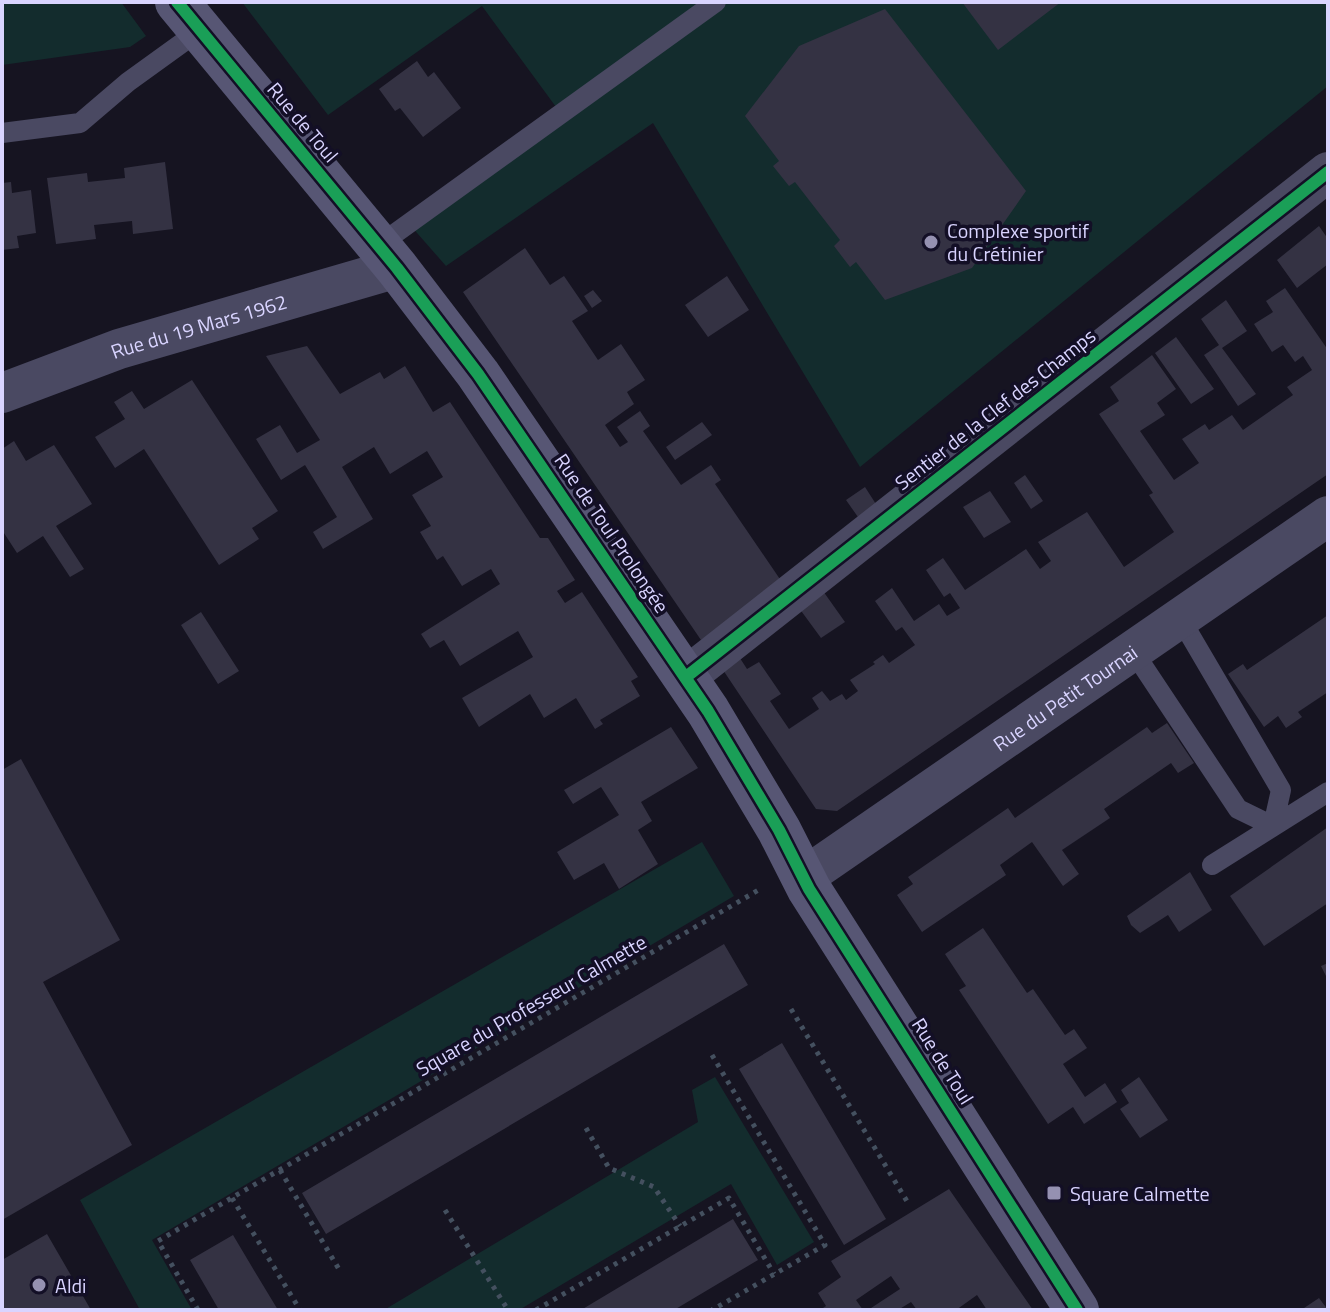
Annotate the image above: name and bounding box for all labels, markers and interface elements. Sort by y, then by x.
street label: Rue de Toul [260,75,346,169]
place label: Complexe sportif du Crétinier [947,215,1089,269]
marker: Complexe sportif du Crétinier [922,233,940,251]
street label: Rue du 19 Mars 1962 [106,285,290,366]
street label: Sentier de la Clef des Champs [888,321,1102,497]
street label: Rue de Toul Prolongée [547,447,677,619]
street label: Rue du Petit Tournai [986,637,1143,758]
street label: Square du Professeur Calmette [410,926,652,1084]
street label: Rue de Toul [904,1012,982,1110]
place label: Square Calmette [1070,1178,1210,1209]
marker: Square Calmette [1045,1184,1063,1202]
place label: Aldi [55,1270,87,1301]
marker: Aldi [30,1276,48,1294]

